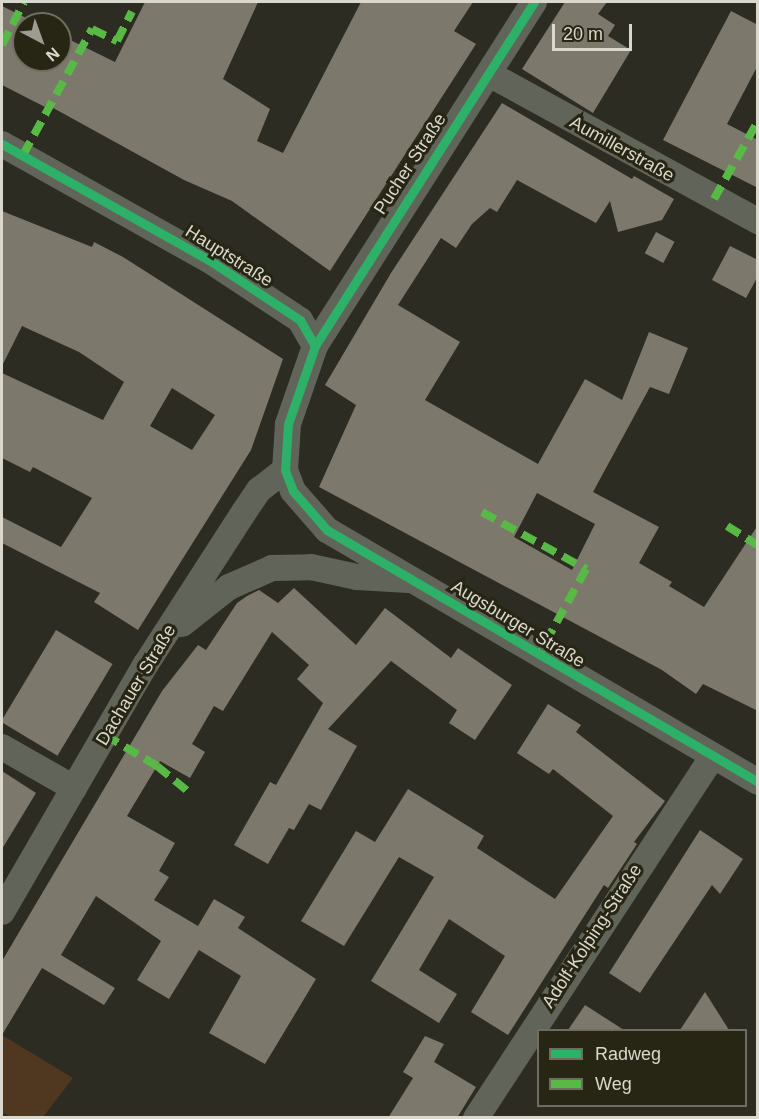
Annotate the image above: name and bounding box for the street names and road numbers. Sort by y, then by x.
street label: Pucher Straße [369,109,451,219]
street label: Aumillerstraße [566,111,678,187]
street label: Hauptstraße [181,221,277,291]
street label: Augsburger Straße [447,576,589,672]
street label: Dachauer Straße [91,621,181,749]
street label: Adolf-Kolping-Straße [537,860,647,1012]

